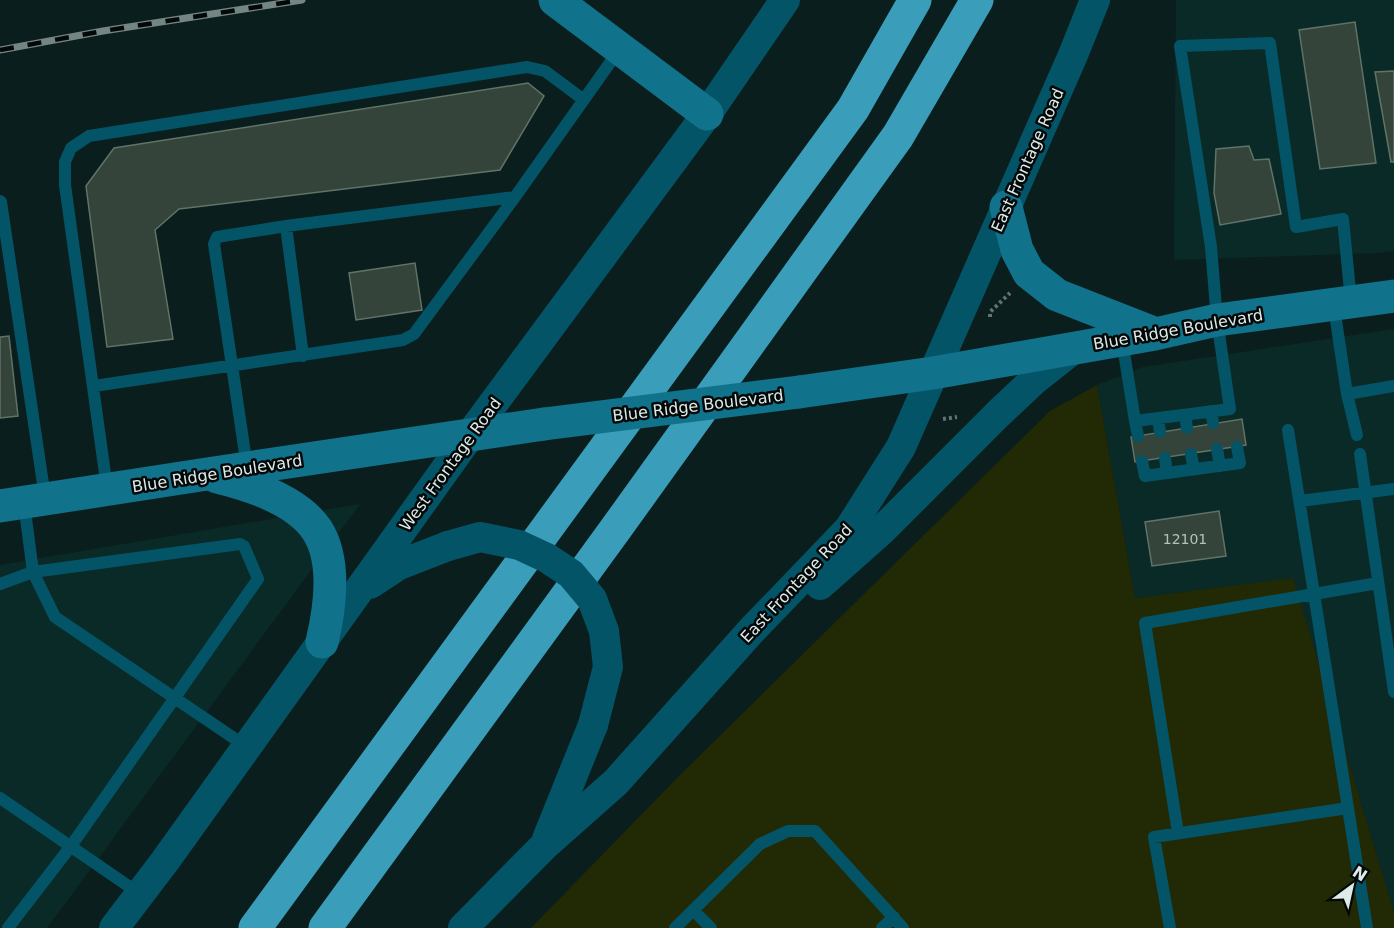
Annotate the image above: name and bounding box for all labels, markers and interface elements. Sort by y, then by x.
street label: East Frontage Road [987,85,1068,235]
street label: Blue Ridge Boulevard [1092,305,1265,354]
street label: Blue Ridge Boulevard [611,386,785,425]
street label: West Frontage Road [396,394,505,535]
street label: Blue Ridge Boulevard [131,451,304,496]
street label: East Frontage Road [737,520,856,647]
house number: 12101 [1163,531,1207,547]
north arrow [1322,856,1382,916]
text: N [1349,862,1371,885]

